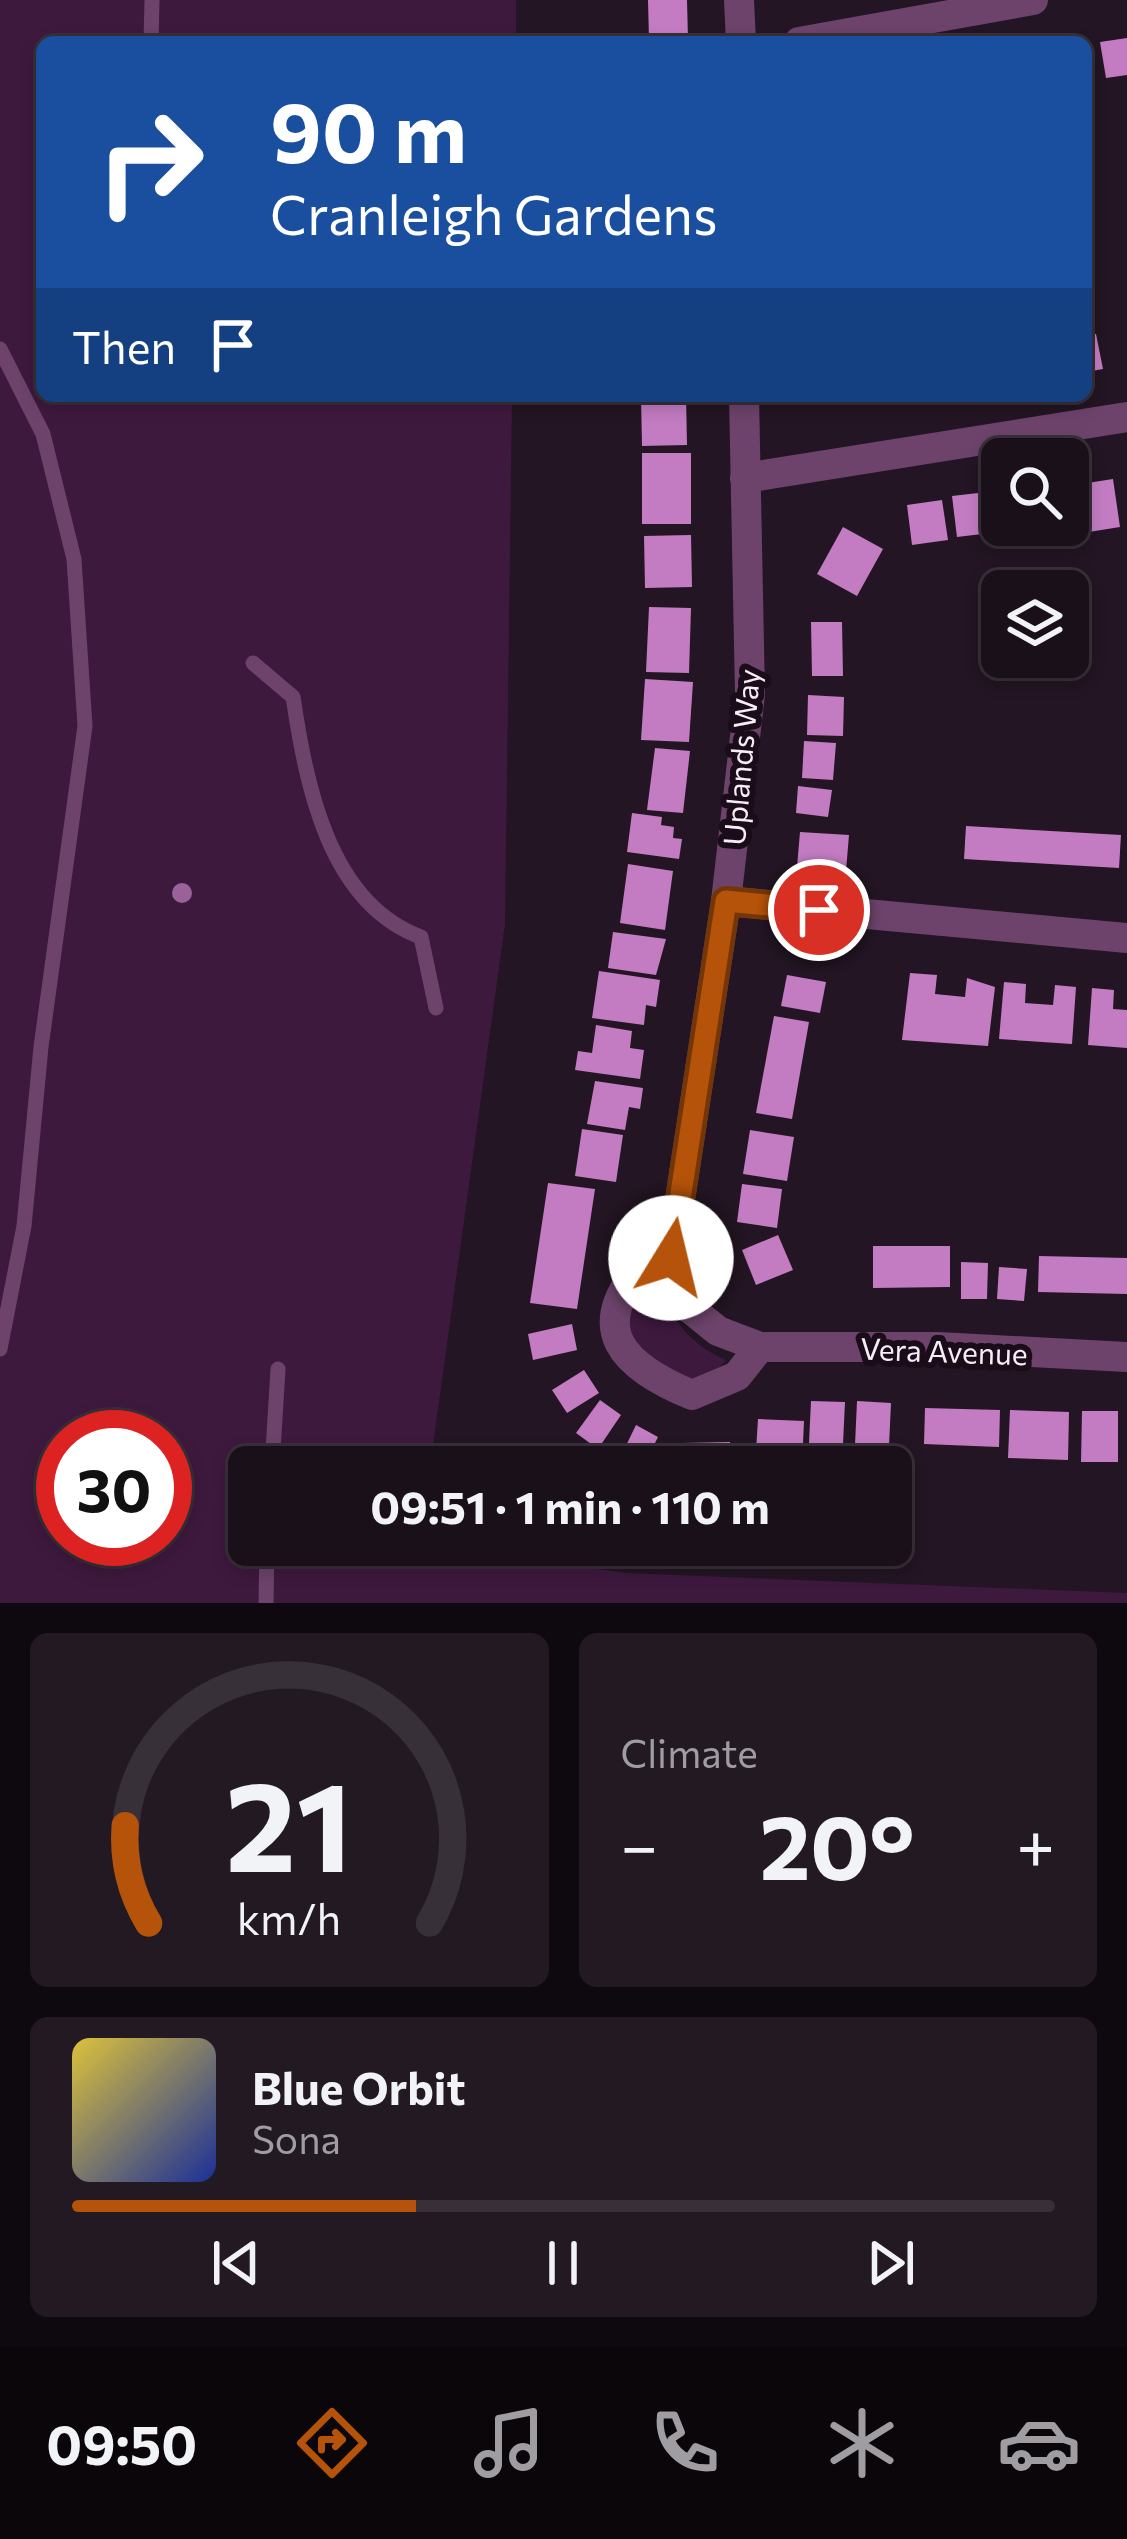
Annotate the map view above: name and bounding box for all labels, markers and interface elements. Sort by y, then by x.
text: 90 m [270,78,467,180]
icon: right [72,84,228,240]
text: Cranleigh Gardens [270,180,717,246]
icon: arrive [200,312,266,378]
text: Then [72,318,176,373]
map controls [981,438,1089,678]
button: search [981,438,1089,546]
button: layers [981,570,1089,678]
street label: Uplands Way [714,667,766,847]
pin [768,859,870,961]
icon: arrive [786,877,852,943]
position arrow [608,1195,734,1321]
street label: Vera Avenue [860,1329,1028,1371]
speed limit sign: 30 [36,1410,192,1566]
text: 09:51 · 1 min · 110 m [370,1478,770,1533]
text: Climate [621,1728,758,1776]
text: 21 [226,1745,353,1898]
text: 20° [759,1788,915,1899]
text: − [621,1803,658,1884]
text: + [1016,1803,1055,1884]
text: km/h [237,1891,341,1944]
text: Blue Orbit [252,2059,465,2114]
text: Sona [252,2114,341,2162]
icon: previous [203,2230,269,2296]
icon: pause [530,2230,596,2296]
icon: next [858,2230,924,2296]
icon: directions [290,2401,374,2485]
icon: music [467,2401,551,2485]
icon: phone [643,2401,727,2485]
icon: climate [820,2401,904,2485]
icon: car [997,2401,1081,2485]
text: 09:50 [46,2410,197,2476]

